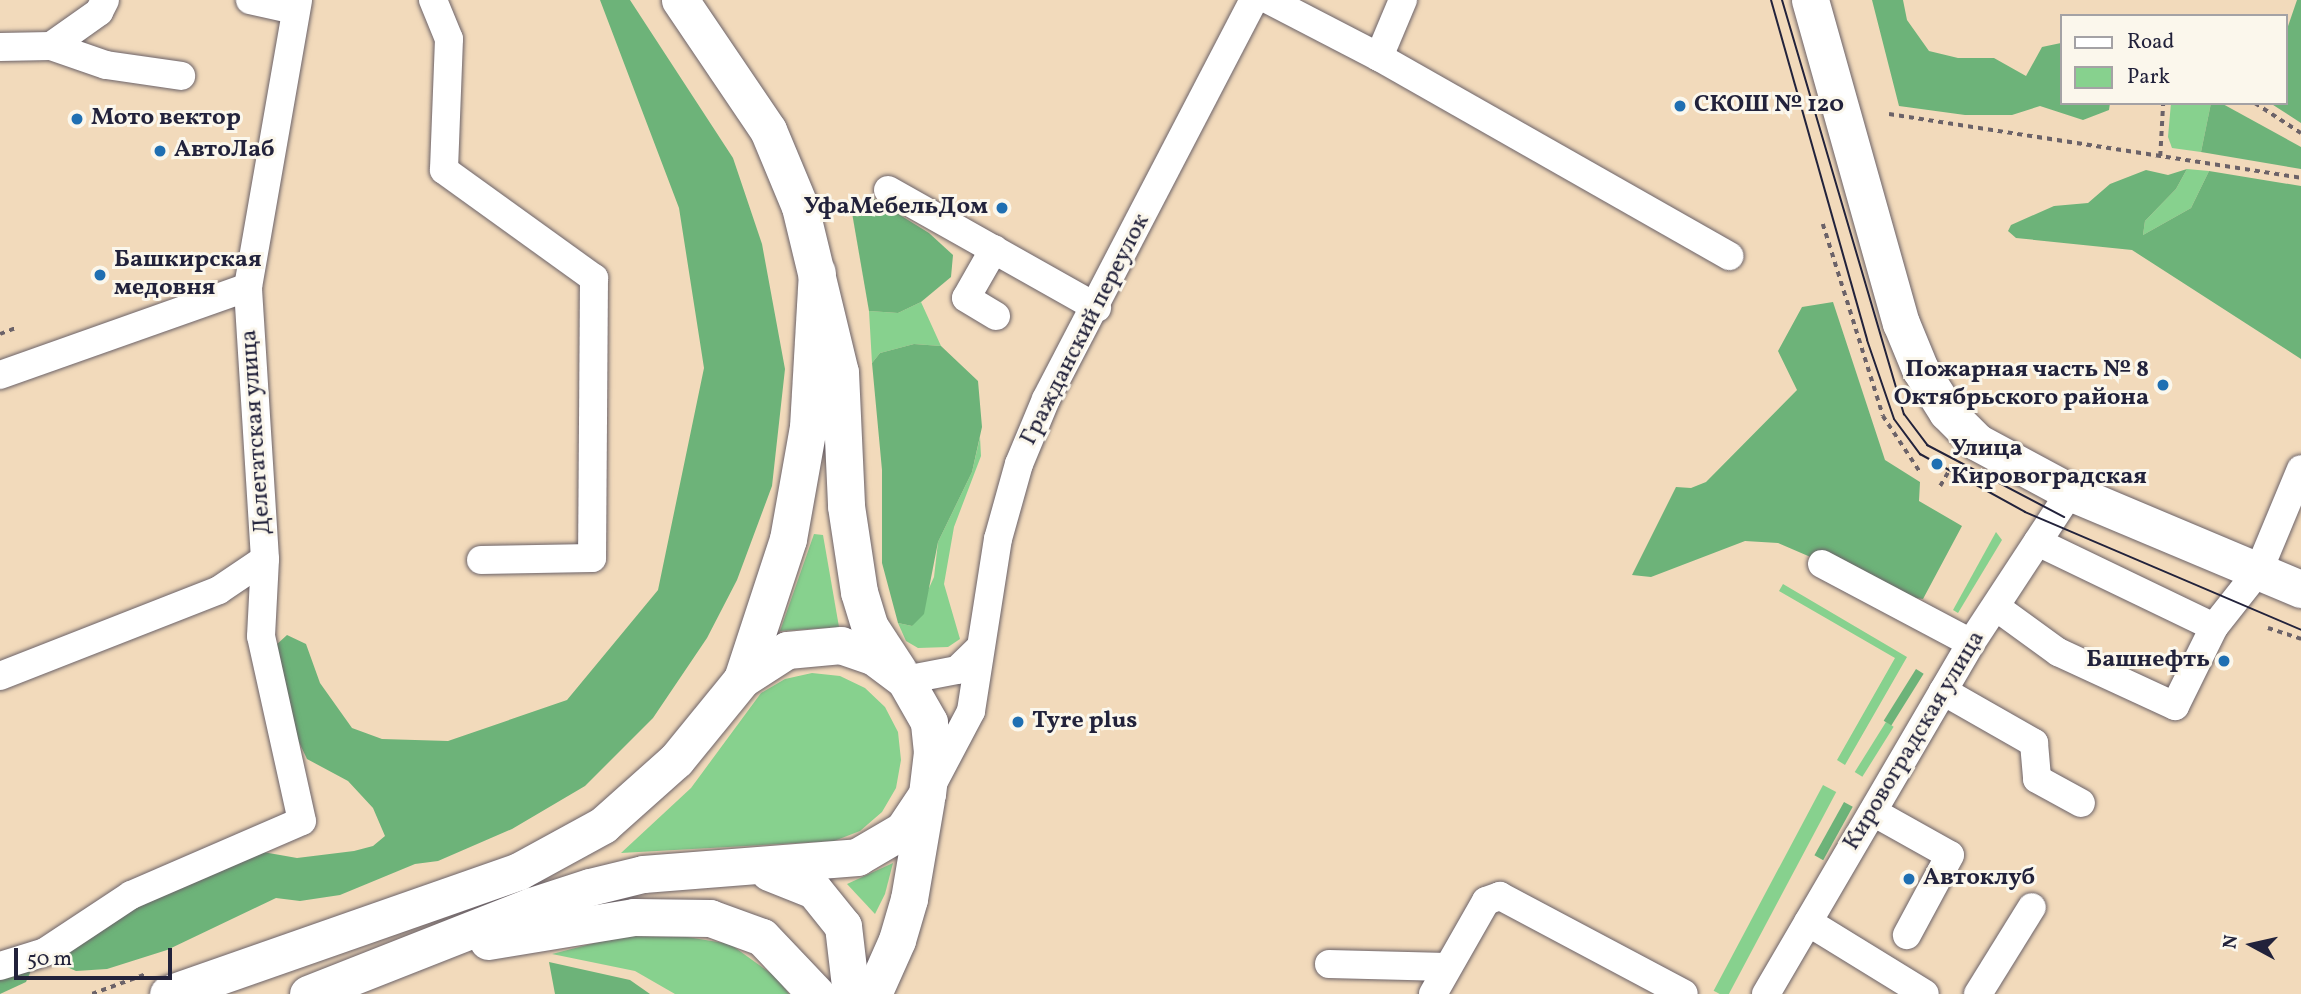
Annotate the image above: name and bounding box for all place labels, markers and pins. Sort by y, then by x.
place label: СКОШ № 120 [1694,92,1844,120]
marker: СКОШ № 120 [1672,98,1688,114]
place label: Мото вектор [91,105,241,133]
marker: Мото вектор [69,111,85,127]
place label: АвтоЛаб [174,137,275,165]
marker: АвтоЛаб [152,143,168,159]
place label: УфаМебельДом [804,194,988,222]
marker: УфаМебельДом [994,200,1010,216]
place label: Башкирская медовня [114,247,262,303]
marker: Башкирская медовня [92,267,108,283]
place label: Пожарная часть № 8 Октябрьского района [1894,357,2149,413]
marker: Пожарная часть № 8 Октябрьского района [2155,377,2171,393]
place label: Улица Кировоградская [1951,436,2147,492]
marker: Улица Кировоградская [1929,456,1945,472]
place label: Башнефть [2086,647,2210,675]
marker: Башнефть [2216,653,2232,669]
place label: Tyre plus [1032,708,1137,736]
marker: Tyre plus [1010,714,1026,730]
place label: Автоклуб [1923,865,2035,893]
marker: Автоклуб [1901,871,1917,887]

